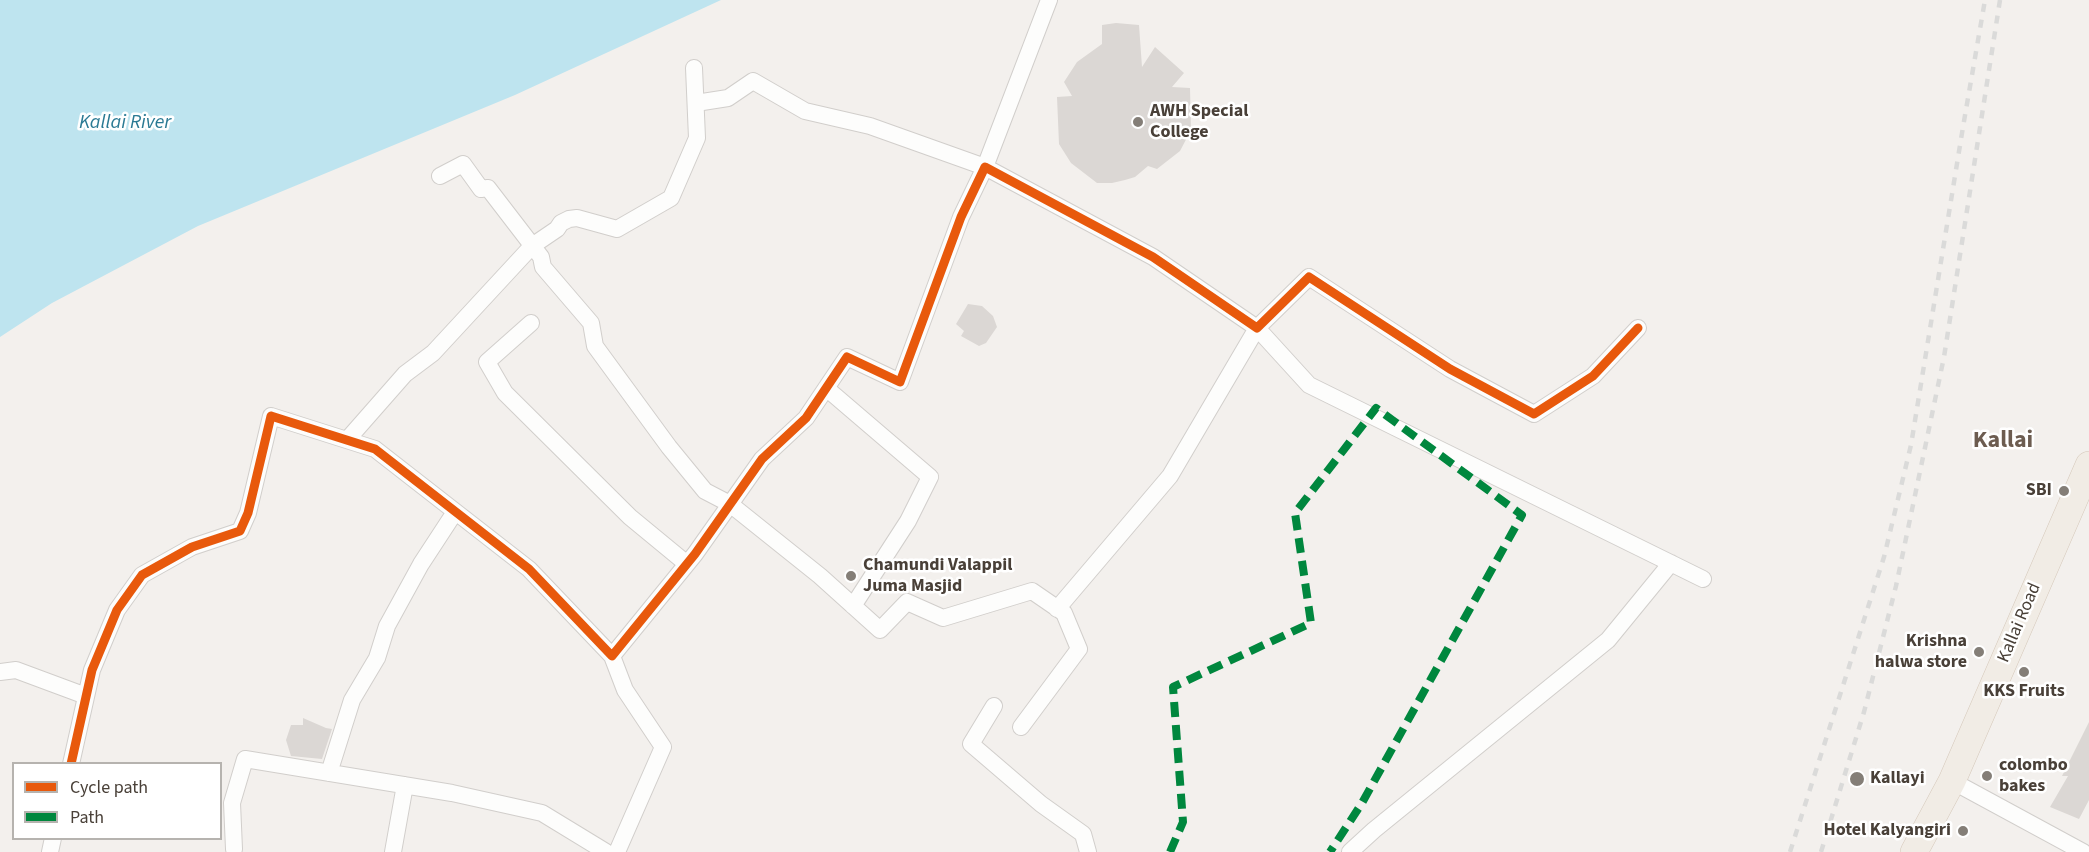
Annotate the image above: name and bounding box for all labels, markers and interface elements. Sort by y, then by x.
place label: AWH Special College [1150,101,1248,144]
water label: Kallai River [79,112,171,136]
marker: AWH Special College [1131,115,1145,129]
district label: Kallai [1973,428,2033,456]
place label: SBI [2026,480,2052,502]
marker: SBI [2057,484,2071,498]
place label: Chamundi Valappil Juma Masjid [863,555,1012,598]
marker: Chamundi Valappil Juma Masjid [844,569,858,583]
street label: Kallai Road [1994,580,2046,666]
place label: Krishna halwa store [1875,631,1967,674]
marker: Krishna halwa store [1972,645,1986,659]
marker: KKS Fruits [2017,665,2031,679]
place label: KKS Fruits [1983,681,2065,703]
place label: colombo bakes [1999,755,2068,798]
legend [12,762,222,840]
place label: Kallayi [1870,768,1925,790]
marker: colombo bakes [1980,769,1994,783]
marker: Kallayi [1848,770,1866,788]
text: Cycle path [70,775,148,800]
text: Path [70,805,104,830]
place label: Hotel Kalyangiri [1824,820,1951,842]
marker: Hotel Kalyangiri [1956,824,1970,838]

